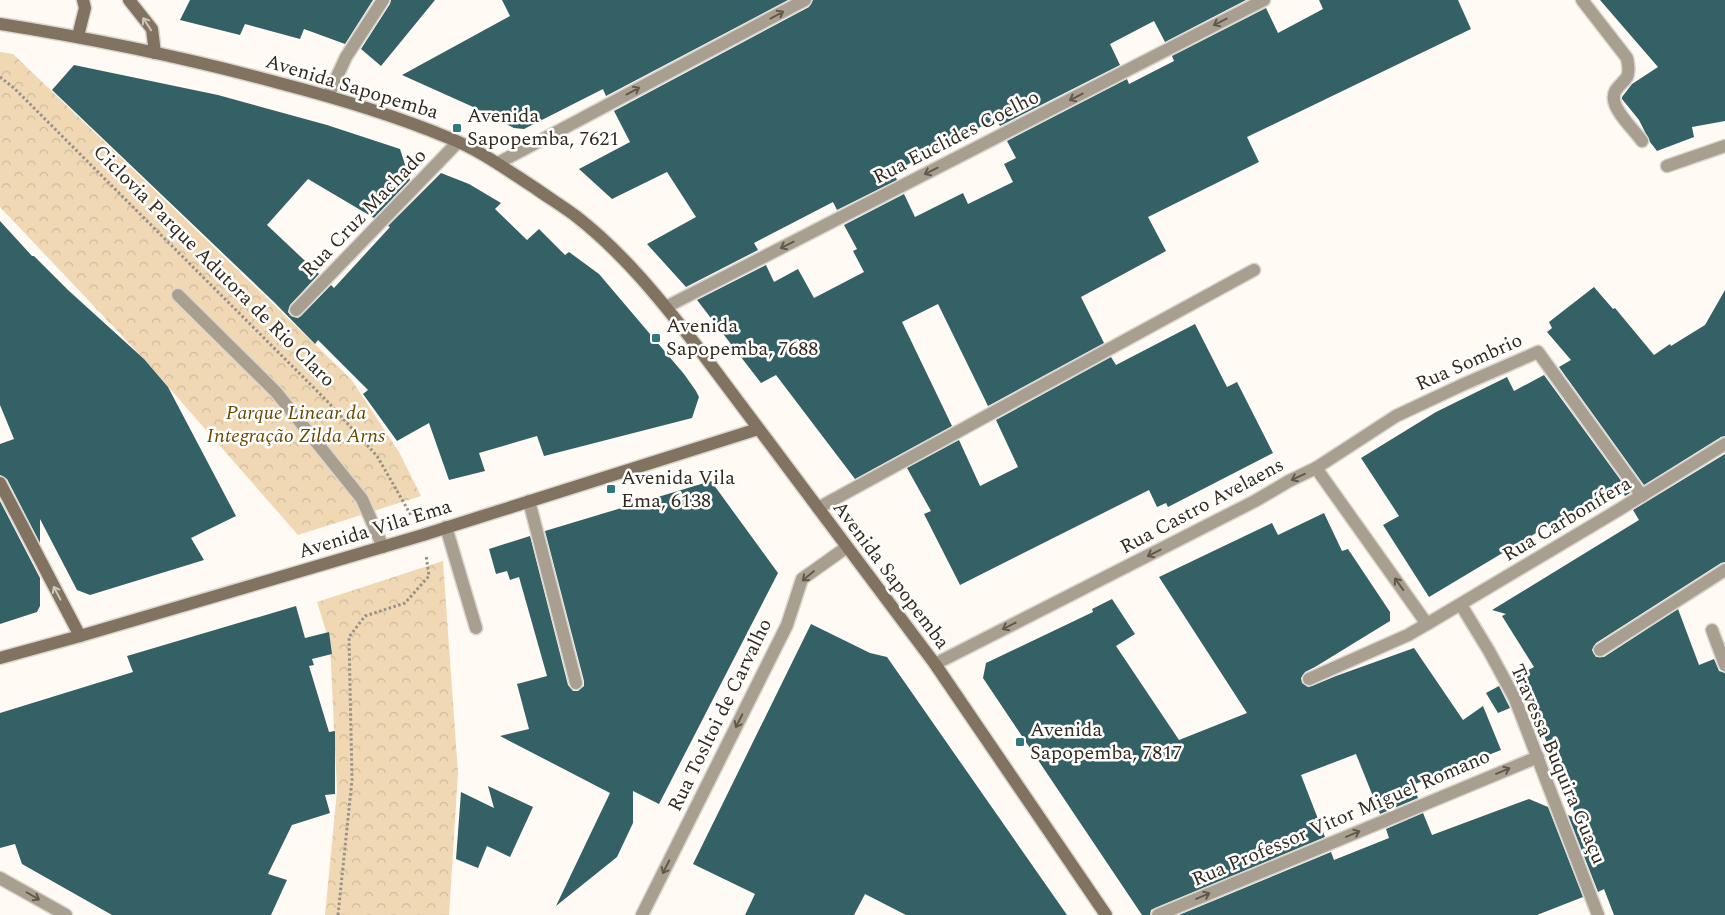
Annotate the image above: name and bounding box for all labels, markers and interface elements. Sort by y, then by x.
one-way arrow [769,10,784,19]
one-way arrow [142,17,153,31]
one-way arrow [1213,17,1228,27]
street label: Avenida Sapopemba [262,46,442,128]
street label: Rua Euclides Coelho [868,82,1044,192]
one-way arrow [626,86,641,96]
one-way arrow [1069,93,1084,102]
place label: Avenida Sapopemba, 7621 [467,101,619,154]
marker: Avenida Sapopemba, 7621 [451,122,463,134]
street label: Ciclovia Parque Adutora de Rio Claro [86,138,342,394]
street label: Rua Cruz Machado [294,142,434,284]
one-way arrow [924,167,939,176]
one-way arrow [780,241,795,250]
place label: Avenida Sapopemba, 7688 [666,311,818,364]
street label: Rua Sombrio [1411,325,1527,399]
marker: Avenida Sapopemba, 7688 [650,332,662,344]
park label: Parque Linear da Integração Zilda Arns [207,398,385,451]
street label: Rua Castro Avelaens [1115,450,1289,562]
place label: Avenida Vila Ema, 6138 [621,463,735,516]
street label: Rua Carbonífera [1497,468,1637,569]
one-way arrow [1291,473,1306,482]
marker: Avenida Vila Ema, 6138 [605,483,617,495]
street label: Avenida Vila Ema [295,491,456,567]
street label: Avenida Sapopemba [825,494,957,656]
one-way arrow [1147,549,1162,558]
one-way arrow [801,570,814,581]
one-way arrow [1394,577,1404,591]
one-way arrow [52,586,61,601]
street label: Rua Tosltoi de Carvalho [660,613,780,817]
one-way arrow [1002,622,1017,631]
street label: Travessa Buquira Guaçu [1502,659,1614,869]
one-way arrow [734,713,743,728]
place label: Avenida Sapopemba, 7817 [1030,715,1182,768]
marker: Avenida Sapopemba, 7817 [1014,736,1026,748]
street label: Rua Professor Vitor Miguel Romano [1187,741,1495,895]
one-way arrow [1495,766,1510,775]
one-way arrow [1345,828,1360,838]
one-way arrow [661,859,671,874]
one-way arrow [1196,891,1211,900]
one-way arrow [25,892,39,902]

